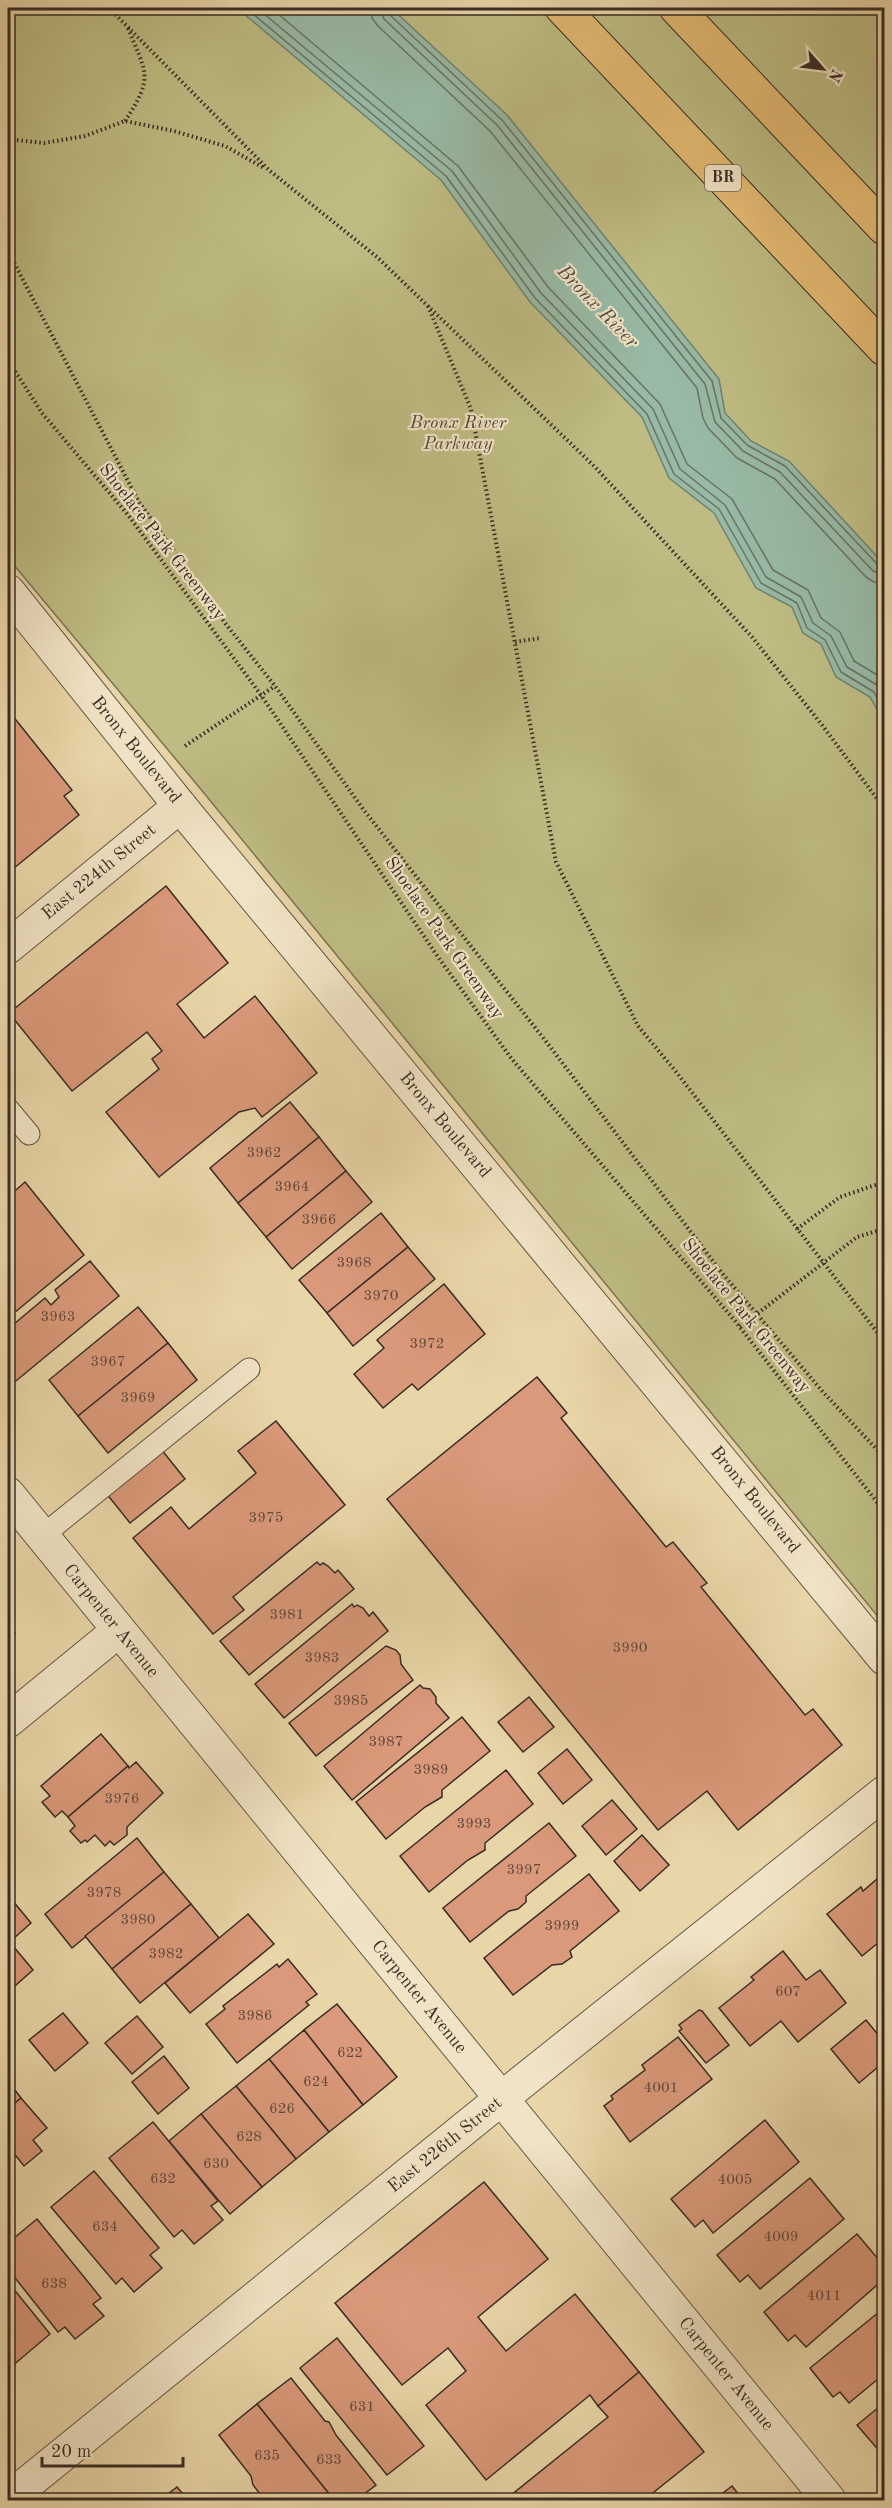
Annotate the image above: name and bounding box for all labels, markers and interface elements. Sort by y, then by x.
north arrow [793,39,853,99]
text: N [824,66,844,85]
road number: BR [705,165,741,191]
water label: Bronx River [552,261,642,353]
park label: Bronx River Parkway [409,414,508,453]
street label: Shoelace Park Greenway [95,460,229,624]
street label: Bronx Boulevard [88,693,184,807]
street label: East 224th Street [39,821,159,923]
street label: Shoelace Park Greenway [381,854,507,1023]
street label: Bronx Boulevard [396,1069,494,1181]
house number: 3962 [247,1146,281,1161]
house number: 3964 [275,1180,309,1195]
house number: 3966 [302,1213,336,1228]
street label: Shoelace Park Greenway [678,1235,814,1397]
house number: 3968 [337,1256,371,1271]
house number: 3970 [364,1289,398,1304]
house number: 3963 [41,1310,75,1325]
house number: 3972 [410,1337,444,1352]
house number: 3967 [91,1355,125,1370]
house number: 3969 [121,1391,155,1406]
street label: Bronx Boulevard [707,1443,803,1557]
house number: 3975 [249,1511,283,1526]
street label: Carpenter Avenue [60,1561,162,1681]
house number: 3981 [270,1608,304,1623]
house number: 3990 [613,1641,647,1656]
house number: 3983 [305,1651,339,1666]
house number: 3985 [334,1694,368,1709]
house number: 3987 [369,1735,403,1750]
house number: 3989 [414,1763,448,1778]
house number: 3976 [105,1792,139,1807]
house number: 3993 [457,1817,491,1832]
house number: 3997 [507,1863,541,1878]
house number: 3978 [87,1886,121,1901]
house number: 3980 [121,1913,155,1928]
house number: 3999 [545,1919,579,1934]
street label: Carpenter Avenue [368,1937,470,2057]
house number: 3982 [149,1947,183,1962]
house number: 607 [775,1985,801,2000]
house number: 3986 [238,2009,272,2024]
house number: 622 [337,2046,363,2061]
house number: 624 [303,2075,329,2090]
house number: 4001 [644,2081,678,2096]
street label: East 226th Street [385,2094,505,2196]
house number: 626 [269,2102,295,2117]
house number: 628 [236,2130,262,2145]
house number: 630 [203,2157,229,2172]
house number: 632 [150,2172,176,2187]
house number: 4005 [718,2173,752,2188]
house number: 634 [92,2220,118,2235]
house number: 4009 [764,2230,798,2245]
house number: 638 [41,2277,67,2292]
house number: 4011 [807,2289,841,2304]
street label: Carpenter Avenue [675,2314,777,2434]
house number: 631 [349,2400,375,2415]
scale bar [42,2430,183,2468]
text: 20 m [51,2443,91,2461]
house number: 635 [254,2449,280,2464]
house number: 633 [316,2453,342,2468]

